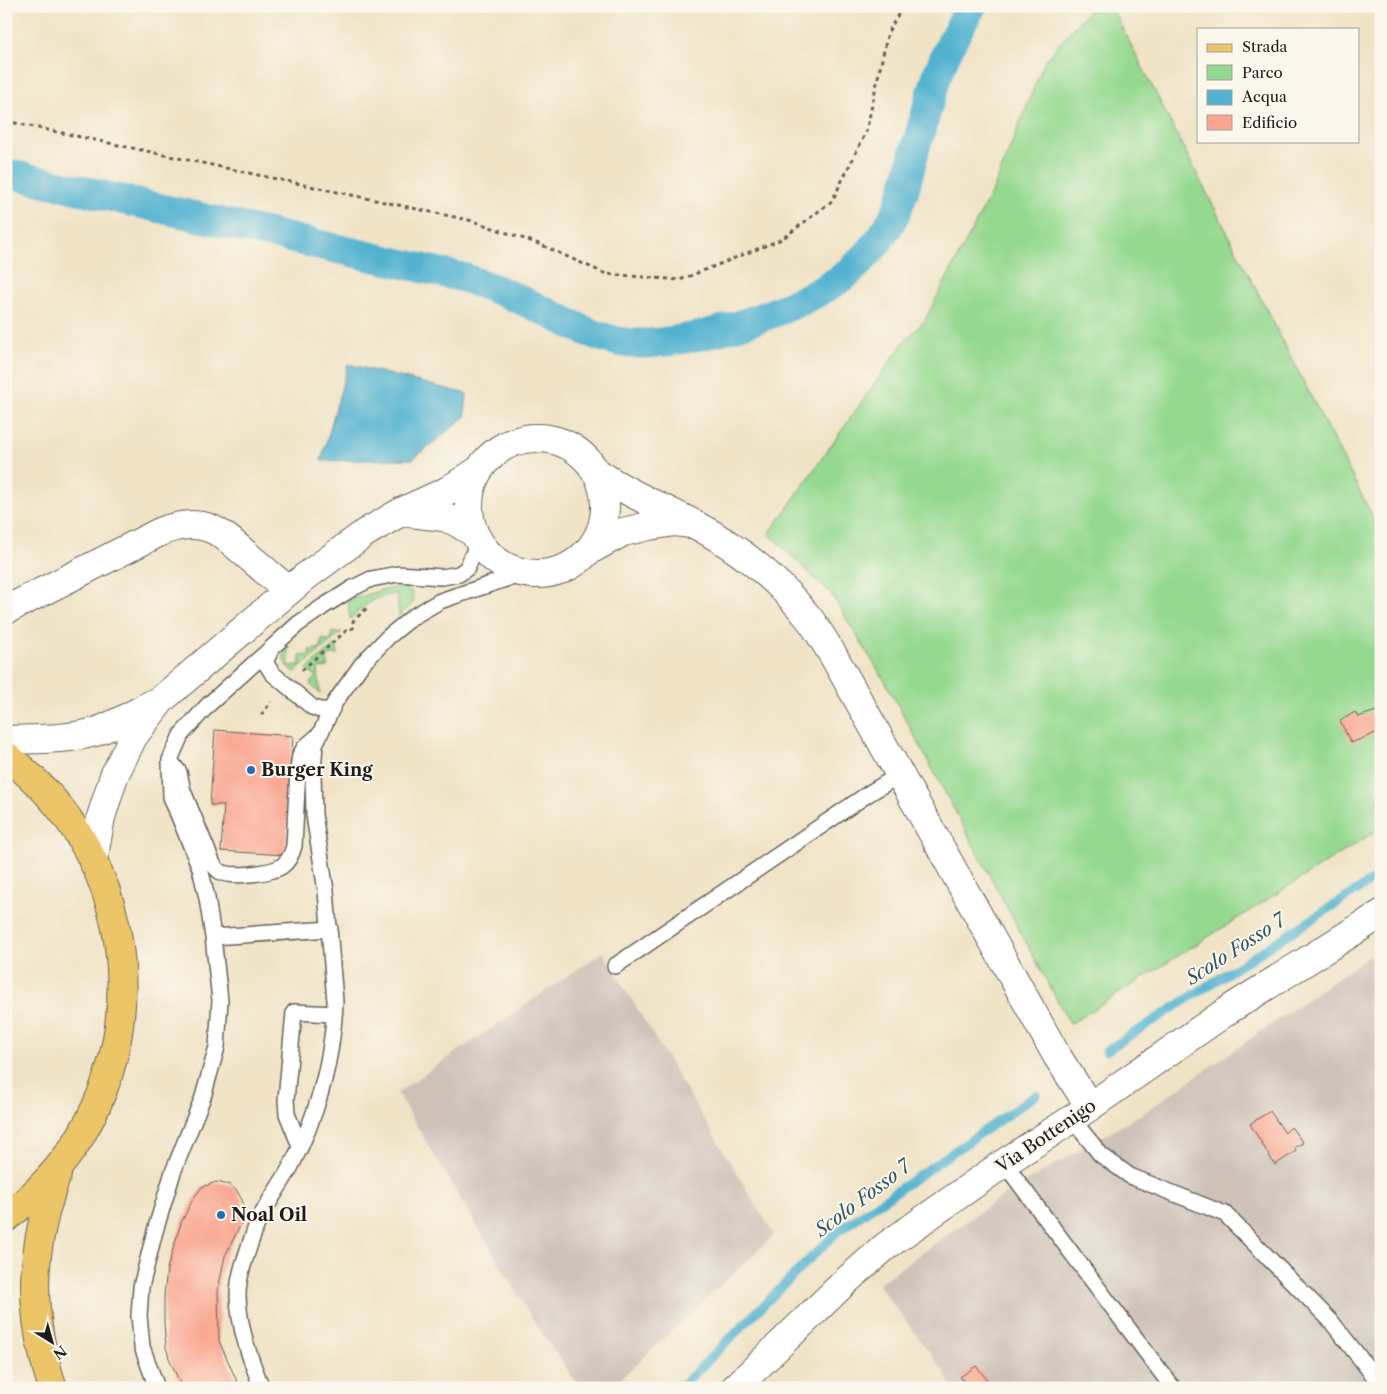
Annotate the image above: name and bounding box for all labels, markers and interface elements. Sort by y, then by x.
legend [1197,28,1360,142]
text: Strada [1242,37,1288,56]
text: Parco [1242,63,1283,82]
text: Acqua [1241,87,1287,106]
text: Edificio [1242,113,1297,132]
place label: Burger King [261,759,373,781]
marker: Burger King [245,764,257,776]
water label: Scolo Fosso 7 [1181,907,1291,990]
street label: Via Bottenigo [991,1094,1100,1178]
water label: Scolo Fosso 7 [810,1153,917,1242]
place label: Noal Oil [231,1204,307,1226]
marker: Noal Oil [215,1209,227,1221]
north arrow [28,1316,78,1366]
text: N [50,1342,70,1363]

